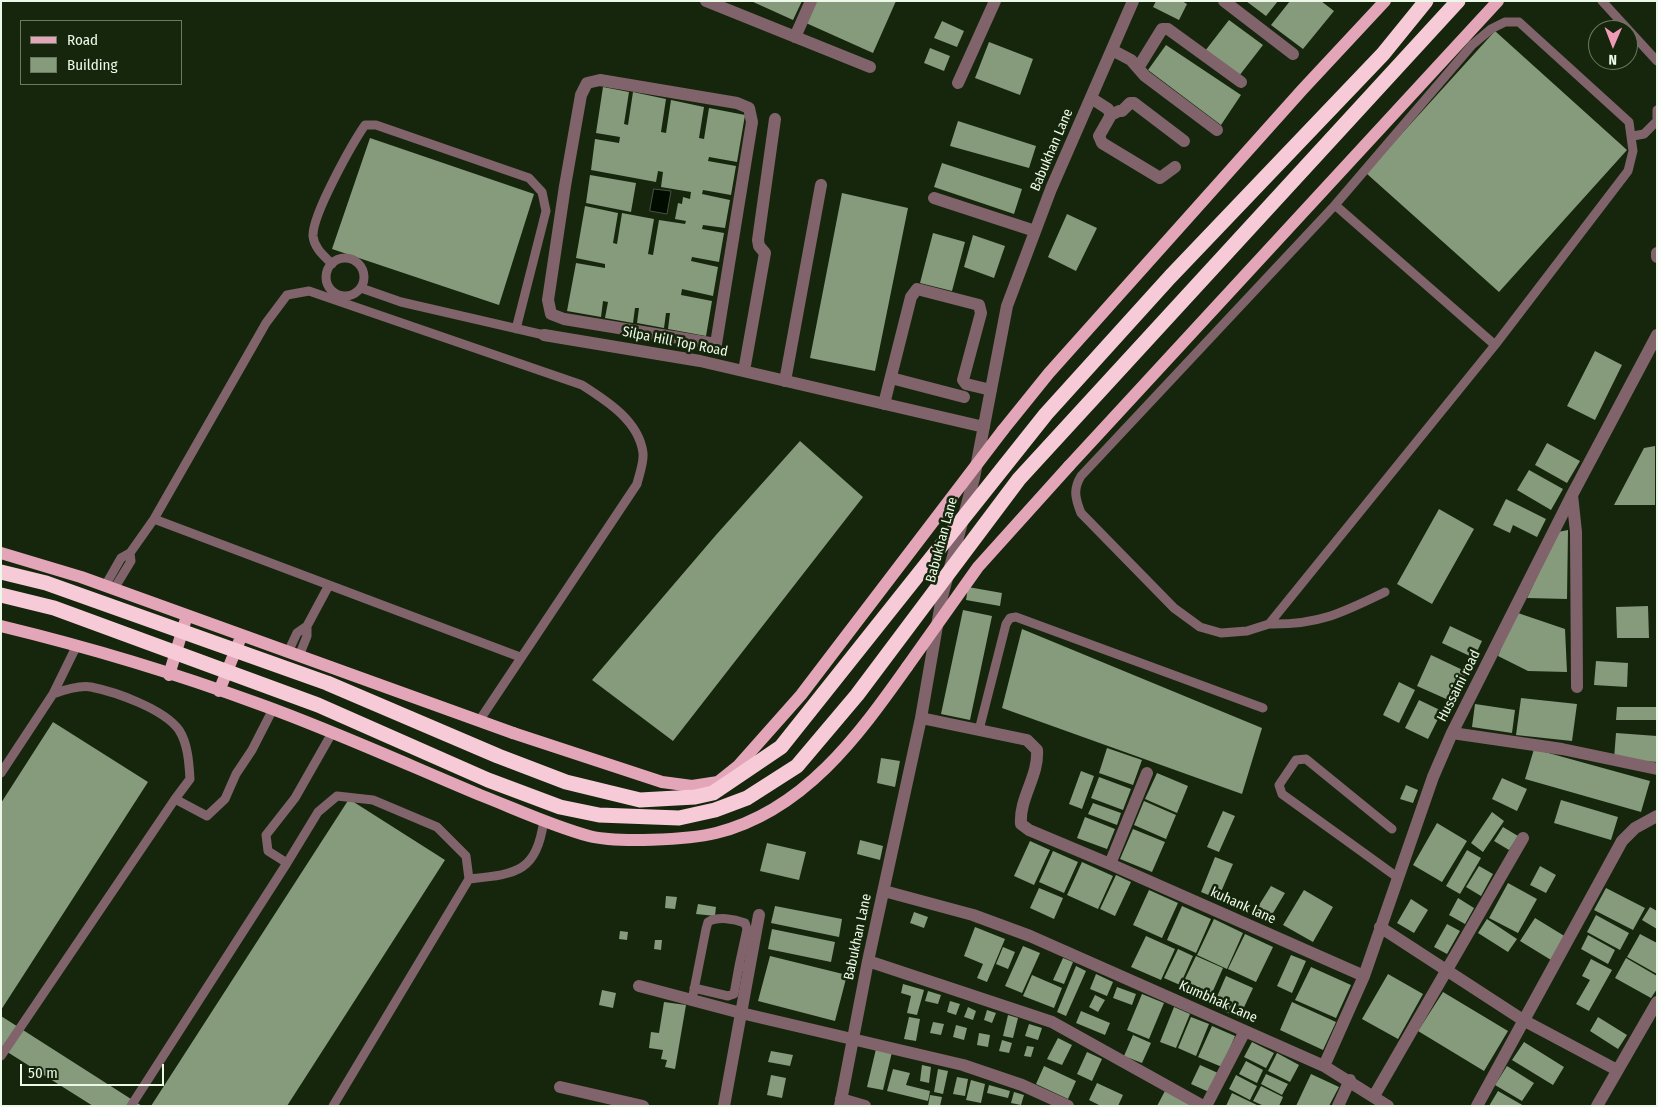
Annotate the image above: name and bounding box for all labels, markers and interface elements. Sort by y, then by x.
legend [20,20,182,85]
north arrow [1588,20,1638,70]
text: Road [67,31,98,49]
text: N [1608,51,1617,68]
text: Building [67,56,118,74]
street label: Babukhan Lane [1027,106,1077,194]
street label: Silpa Hill Top Road [621,324,729,360]
street label: Babukhan Lane [923,495,961,585]
street label: Hussaini road [1434,647,1484,725]
street label: kuhank lane [1208,884,1278,928]
street label: Babukhan Lane [841,892,875,982]
street label: Kumbhak Lane [1176,977,1260,1027]
scale bar [22,1054,166,1086]
text: 50 m [28,1064,58,1082]

